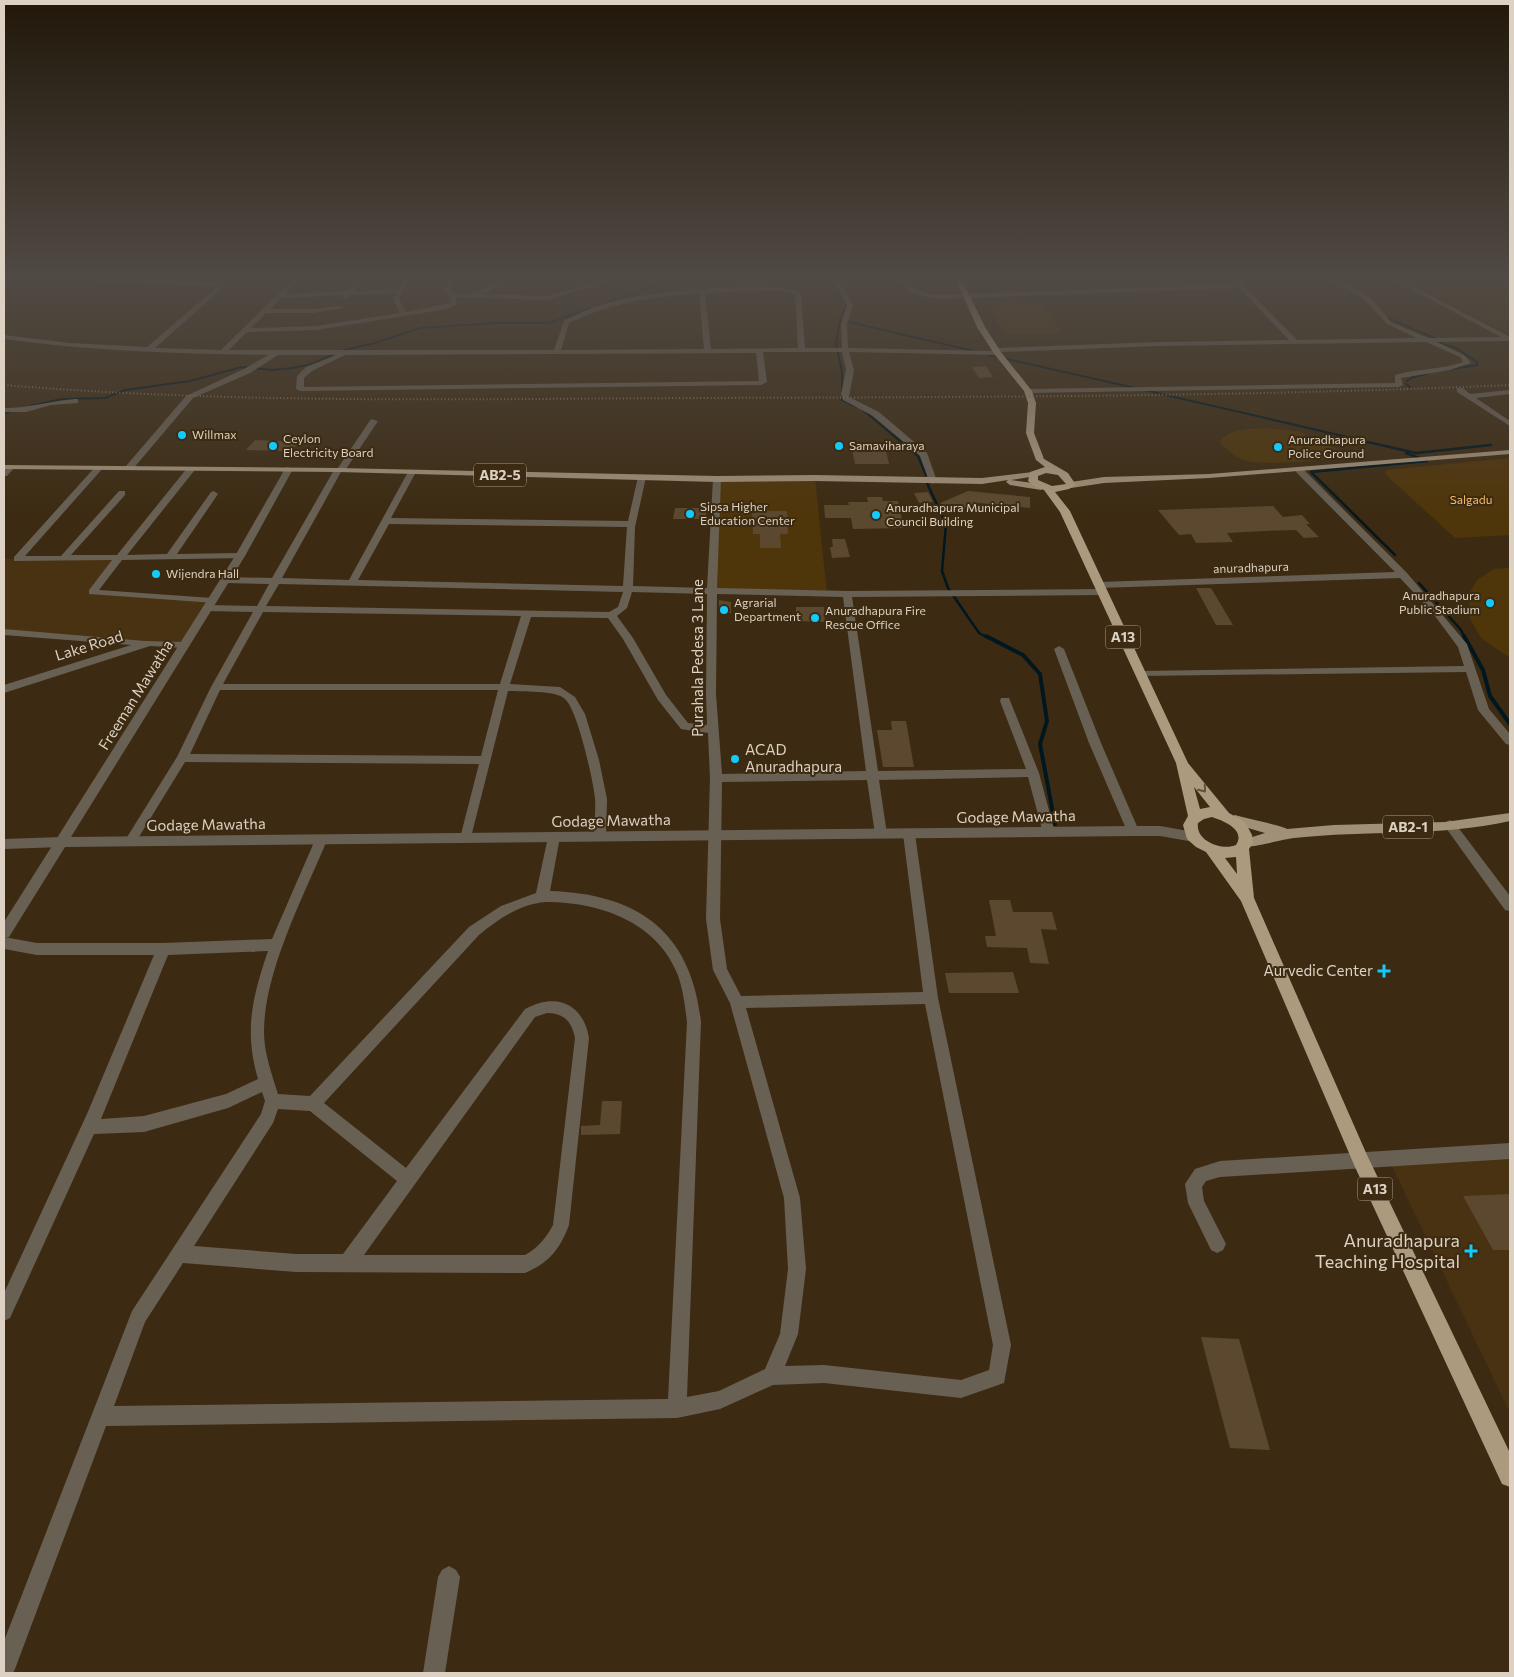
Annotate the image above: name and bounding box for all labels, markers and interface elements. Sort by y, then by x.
place label: Willmax [192,427,237,441]
marker: Willmax [176,429,188,441]
place label: Ceylon Electricity Board [283,431,373,459]
place label: Anuradhapura Police Ground [1288,432,1366,460]
place label: Samaviharaya [849,438,925,452]
marker: Ceylon Electricity Board [267,440,279,452]
marker: Samaviharaya [833,440,845,452]
marker: Anuradhapura Police Ground [1272,441,1284,453]
road number: AB2-5 [474,464,526,486]
park label: Salgadu [1450,492,1492,506]
place label: Sipsa Higher Education Center [700,499,795,527]
place label: Anuradhapura Municipal Council Building [886,500,1020,528]
marker: Sipsa Higher Education Center [684,508,696,520]
marker: Anuradhapura Municipal Council Building [870,509,882,521]
street label: anuradhapura [1213,559,1289,575]
place label: Wijendra Hall [166,566,239,580]
marker: Wijendra Hall [150,568,162,580]
street label: Purahala Pedesa 3 Lane [688,579,706,737]
place label: Anuradhapura Public Stadium [1399,588,1480,616]
place label: Agrarial Department [734,595,801,623]
marker: Anuradhapura Public Stadium [1484,597,1496,609]
place label: Anuradhapura Fire Rescue Office [825,603,926,631]
marker: Agrarial Department [718,604,730,616]
marker: Anuradhapura Fire Rescue Office [809,612,821,624]
street label: Lake Road [53,626,125,664]
road number: A13 [1106,626,1140,649]
street label: Freeman Mawatha [94,636,176,753]
place label: ACAD Anuradhapura [745,740,842,775]
marker: ACAD Anuradhapura [729,753,741,765]
one-way arrow [1198,783,1206,792]
street label: Godage Mawatha [956,806,1076,826]
street label: Godage Mawatha [551,810,671,830]
street label: Godage Mawatha [146,814,266,834]
road number: AB2-1 [1383,816,1433,839]
place label: Aurvedic Center [1264,961,1373,979]
marker: Aurvedic Center [1377,964,1391,978]
road number: A13 [1358,1178,1392,1200]
place label: Anuradhapura Teaching Hospital [1315,1229,1460,1272]
marker: Anuradhapura Teaching Hospital [1464,1244,1478,1258]

